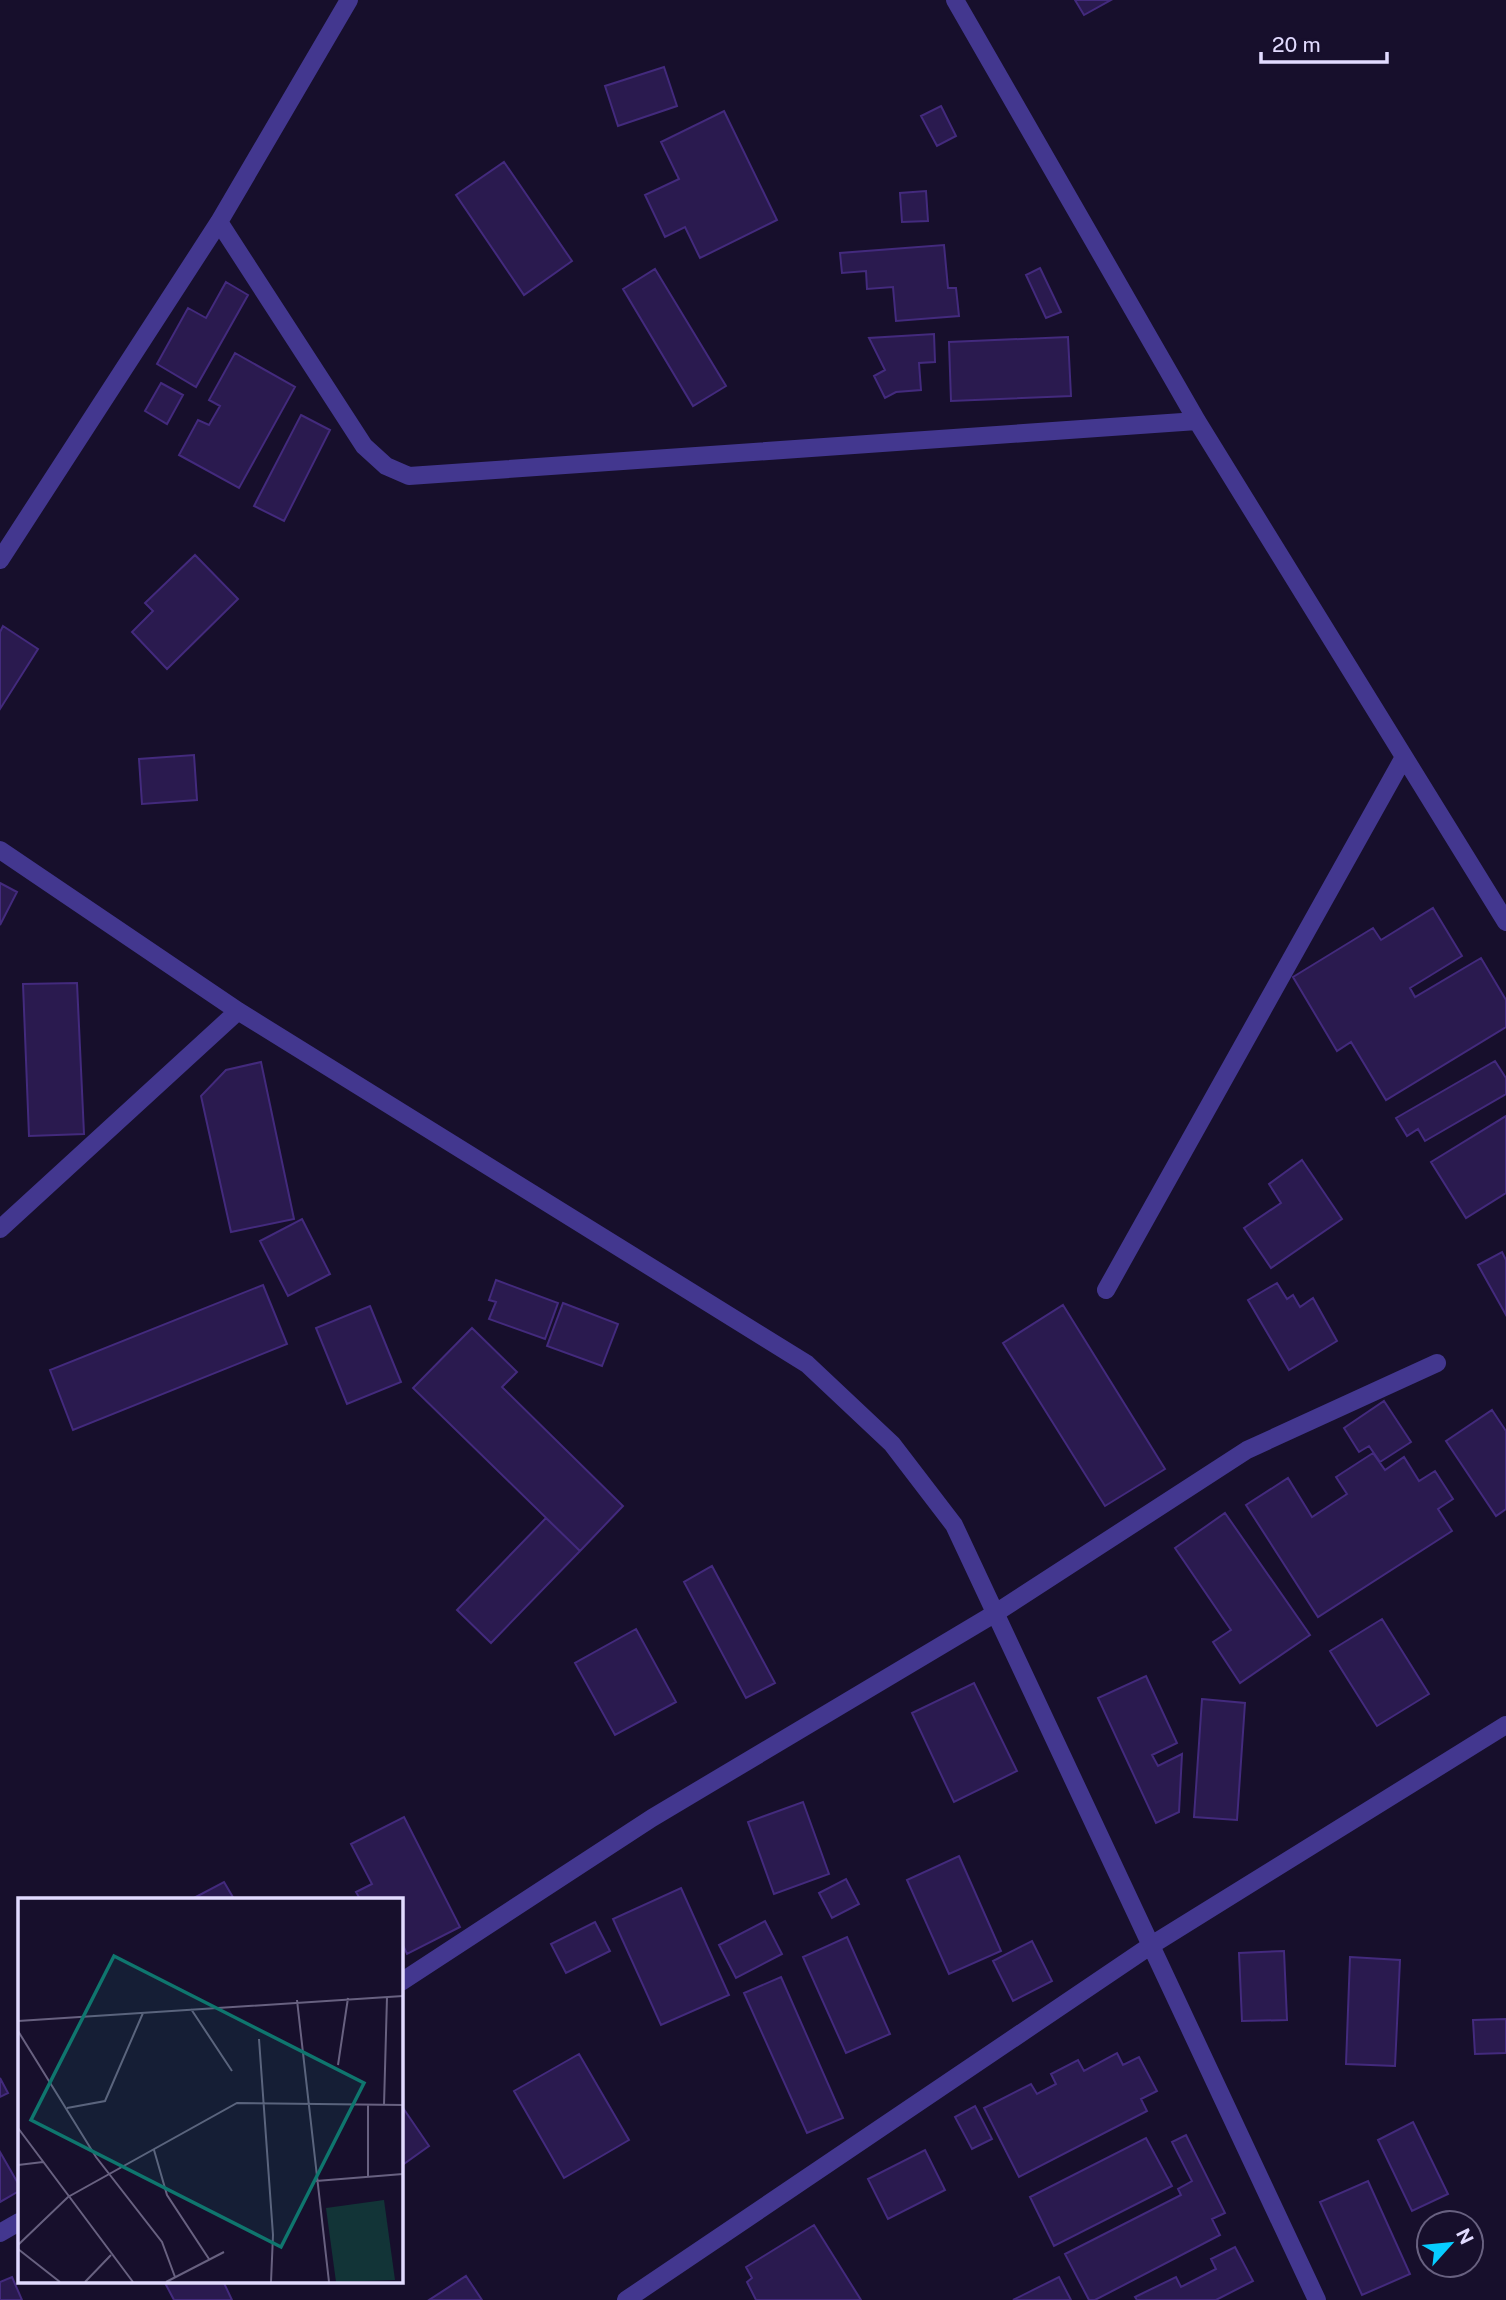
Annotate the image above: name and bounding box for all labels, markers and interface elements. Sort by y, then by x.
scale bar [1261,21,1387,65]
text: 20 m [1272,32,1321,57]
inset map [18,1898,402,2282]
north arrow [1415,2209,1485,2279]
text: N [1452,2225,1478,2248]

